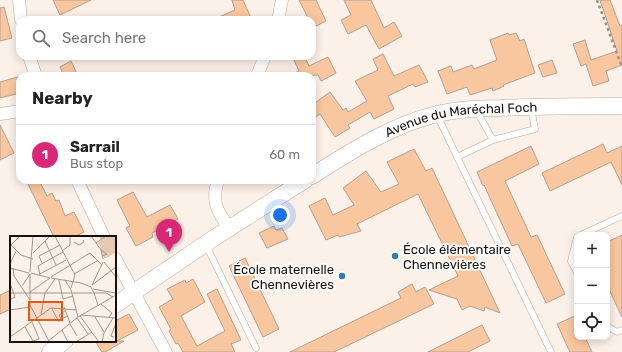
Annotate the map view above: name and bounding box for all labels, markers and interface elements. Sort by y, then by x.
search box [16,16,316,60]
icon: search [30,27,52,49]
text: Search here [62,29,146,47]
text: Nearby [32,88,93,108]
street label: Avenue du Maréchal Foch [382,100,538,140]
text: Sarrail [70,138,120,156]
text: 1 [42,147,48,162]
text: 60 m [269,147,300,162]
text: Bus stop [70,156,123,171]
your location [270,205,290,225]
pin: 1 [156,219,182,252]
map controls [574,232,610,340]
button: + [574,232,610,268]
inset map [10,236,116,342]
place label: École élémentaire Chennevières [403,242,511,272]
marker: École élémentaire Chennevières [390,251,400,261]
place label: École maternelle Chennevières [233,262,334,292]
button: − [574,268,610,304]
marker: École maternelle Chennevières [337,271,347,281]
button: locate [574,304,610,340]

